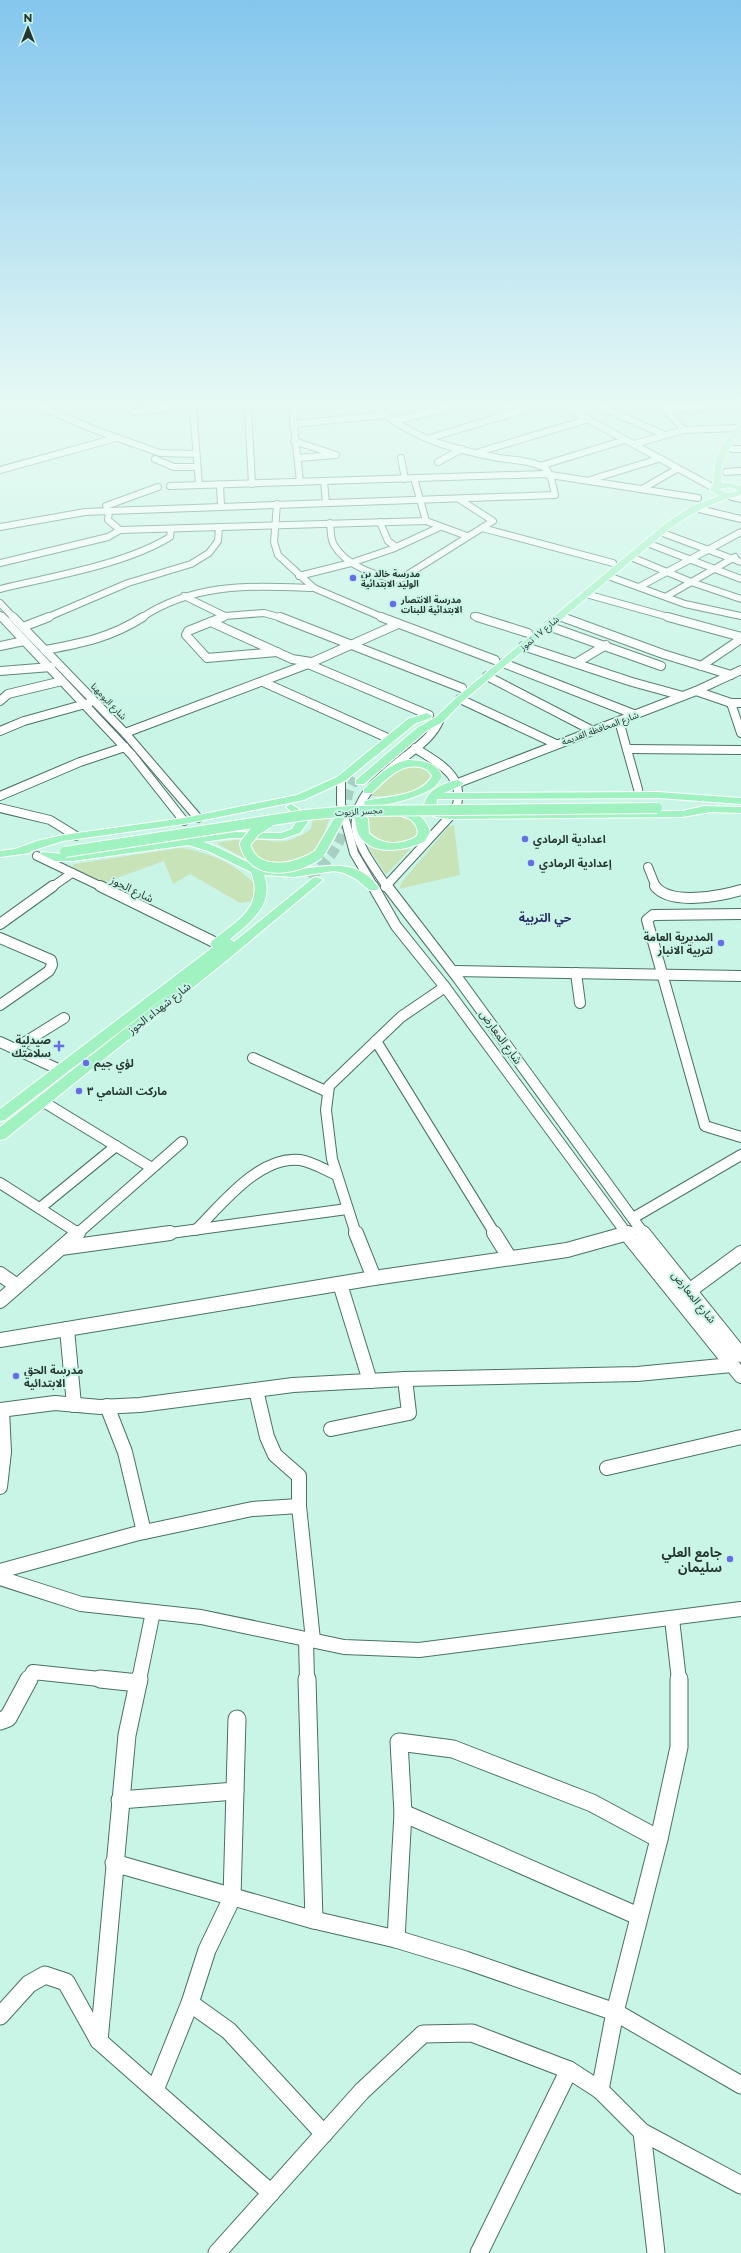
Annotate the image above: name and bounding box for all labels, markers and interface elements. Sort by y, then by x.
north arrow [8,8,48,48]
text: N [24,11,32,25]
place label: مدرسة خالد بن الوليد الابتدائية [361,568,420,590]
marker: مدرسة خالد بن الوليد الابتدائية [348,573,358,583]
place label: مدرسة الانتصار الابتدائية للبنات [400,594,462,616]
marker: مدرسة الانتصار الابتدائية للبنات [388,599,398,609]
street label: شارع ١٧ تموز [516,613,562,655]
street label: شارع البومهنا [87,680,129,723]
street label: شارع المحافظة القديمة [560,709,641,749]
street label: مجسر الزيوت [335,804,383,819]
place label: اعدادية الرمادي [533,832,606,849]
marker: اعدادية الرمادي [520,834,530,844]
place label: إعدادية الرمادي [539,856,612,873]
marker: إعدادية الرمادي [526,858,536,868]
street label: شارع الحوز [107,872,156,906]
district label: حي التربية [519,910,572,927]
place label: المديرية العامة لتربية الانبار [643,930,713,957]
marker: المديرية العامة لتربية الانبار [716,938,726,948]
street label: شارع شهداء الحوز [124,979,194,1038]
street label: شارع المعارض [476,1007,525,1068]
place label: صيدلية سلامتك [11,1033,51,1060]
marker: صيدلية سلامتك [54,1041,64,1051]
place label: لؤي جيم [94,1056,134,1073]
marker: لؤي جيم [81,1058,91,1068]
place label: ماركت الشامي ٣ [87,1084,167,1101]
marker: ماركت الشامي ٣ [74,1086,84,1096]
street label: شارع المعارض [668,1268,720,1327]
place label: مدرسة الحق الابتدائية [24,1363,83,1390]
marker: مدرسة الحق الابتدائية [11,1371,21,1381]
place label: جامع العلي سليمان [662,1544,722,1575]
marker: جامع العلي سليمان [725,1554,735,1564]

